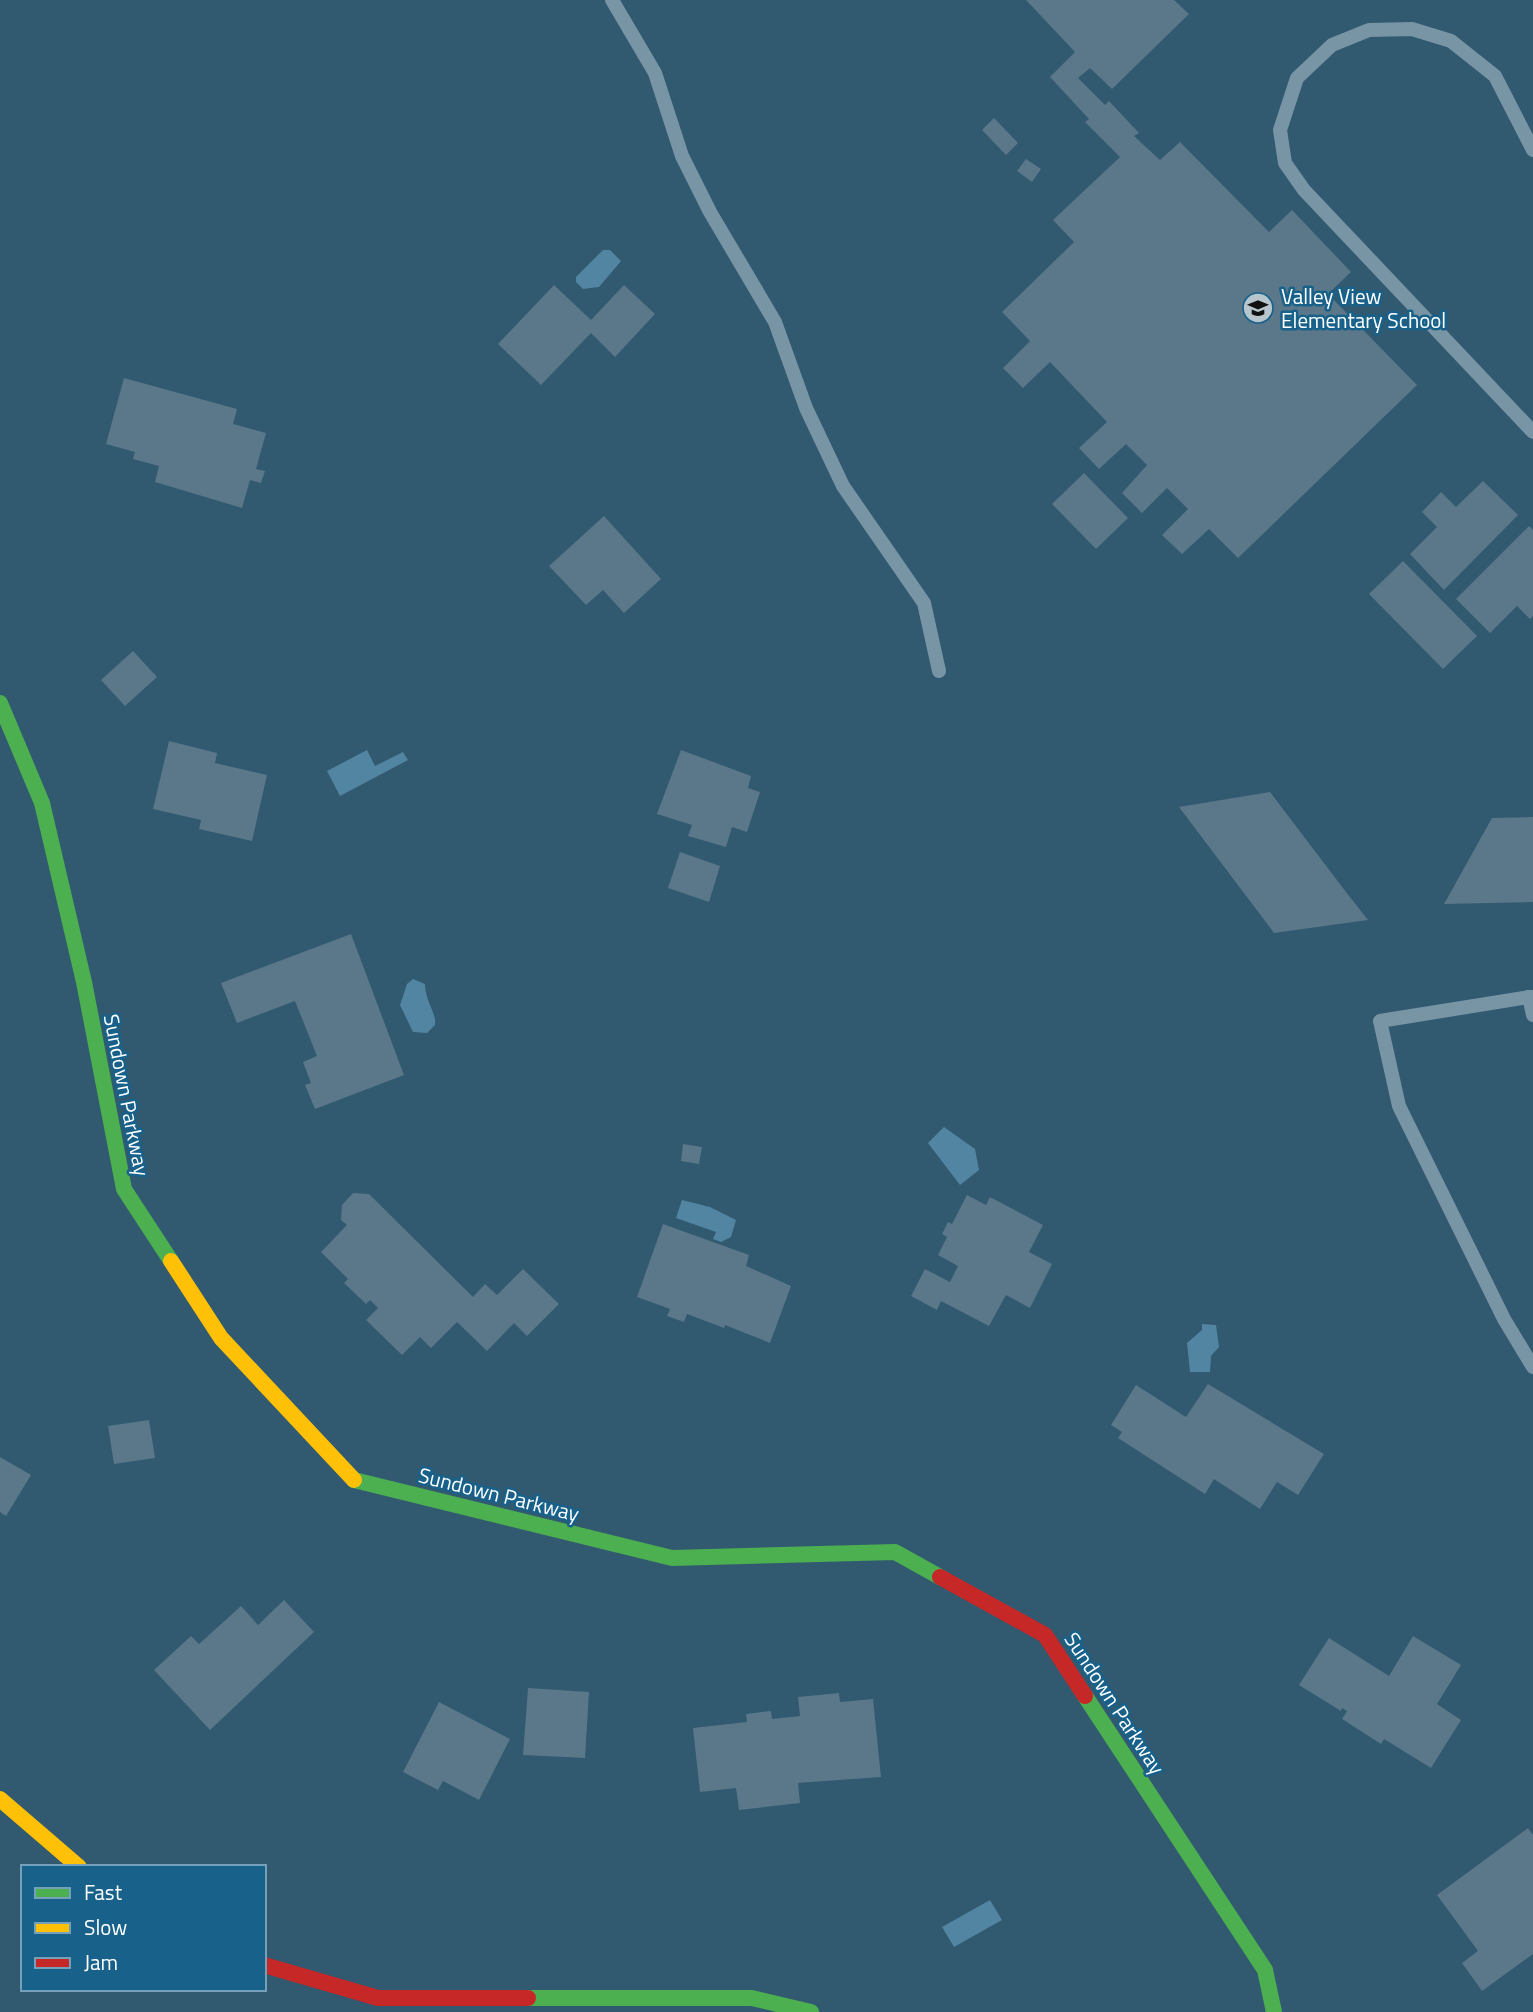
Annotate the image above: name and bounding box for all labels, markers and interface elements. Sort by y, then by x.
place label: Valley View Elementary School [1281,280,1446,336]
school or university icon: Valley View Elementary School [1241,291,1275,325]
street label: Sundown Parkway [96,1011,158,1179]
street label: Sundown Parkway [415,1459,583,1529]
street label: Sundown Parkway [1057,1625,1173,1781]
legend [21,1865,266,1991]
text: Fast [84,1876,123,1908]
text: Slow [84,1911,127,1943]
text: Jam [84,1946,118,1978]

